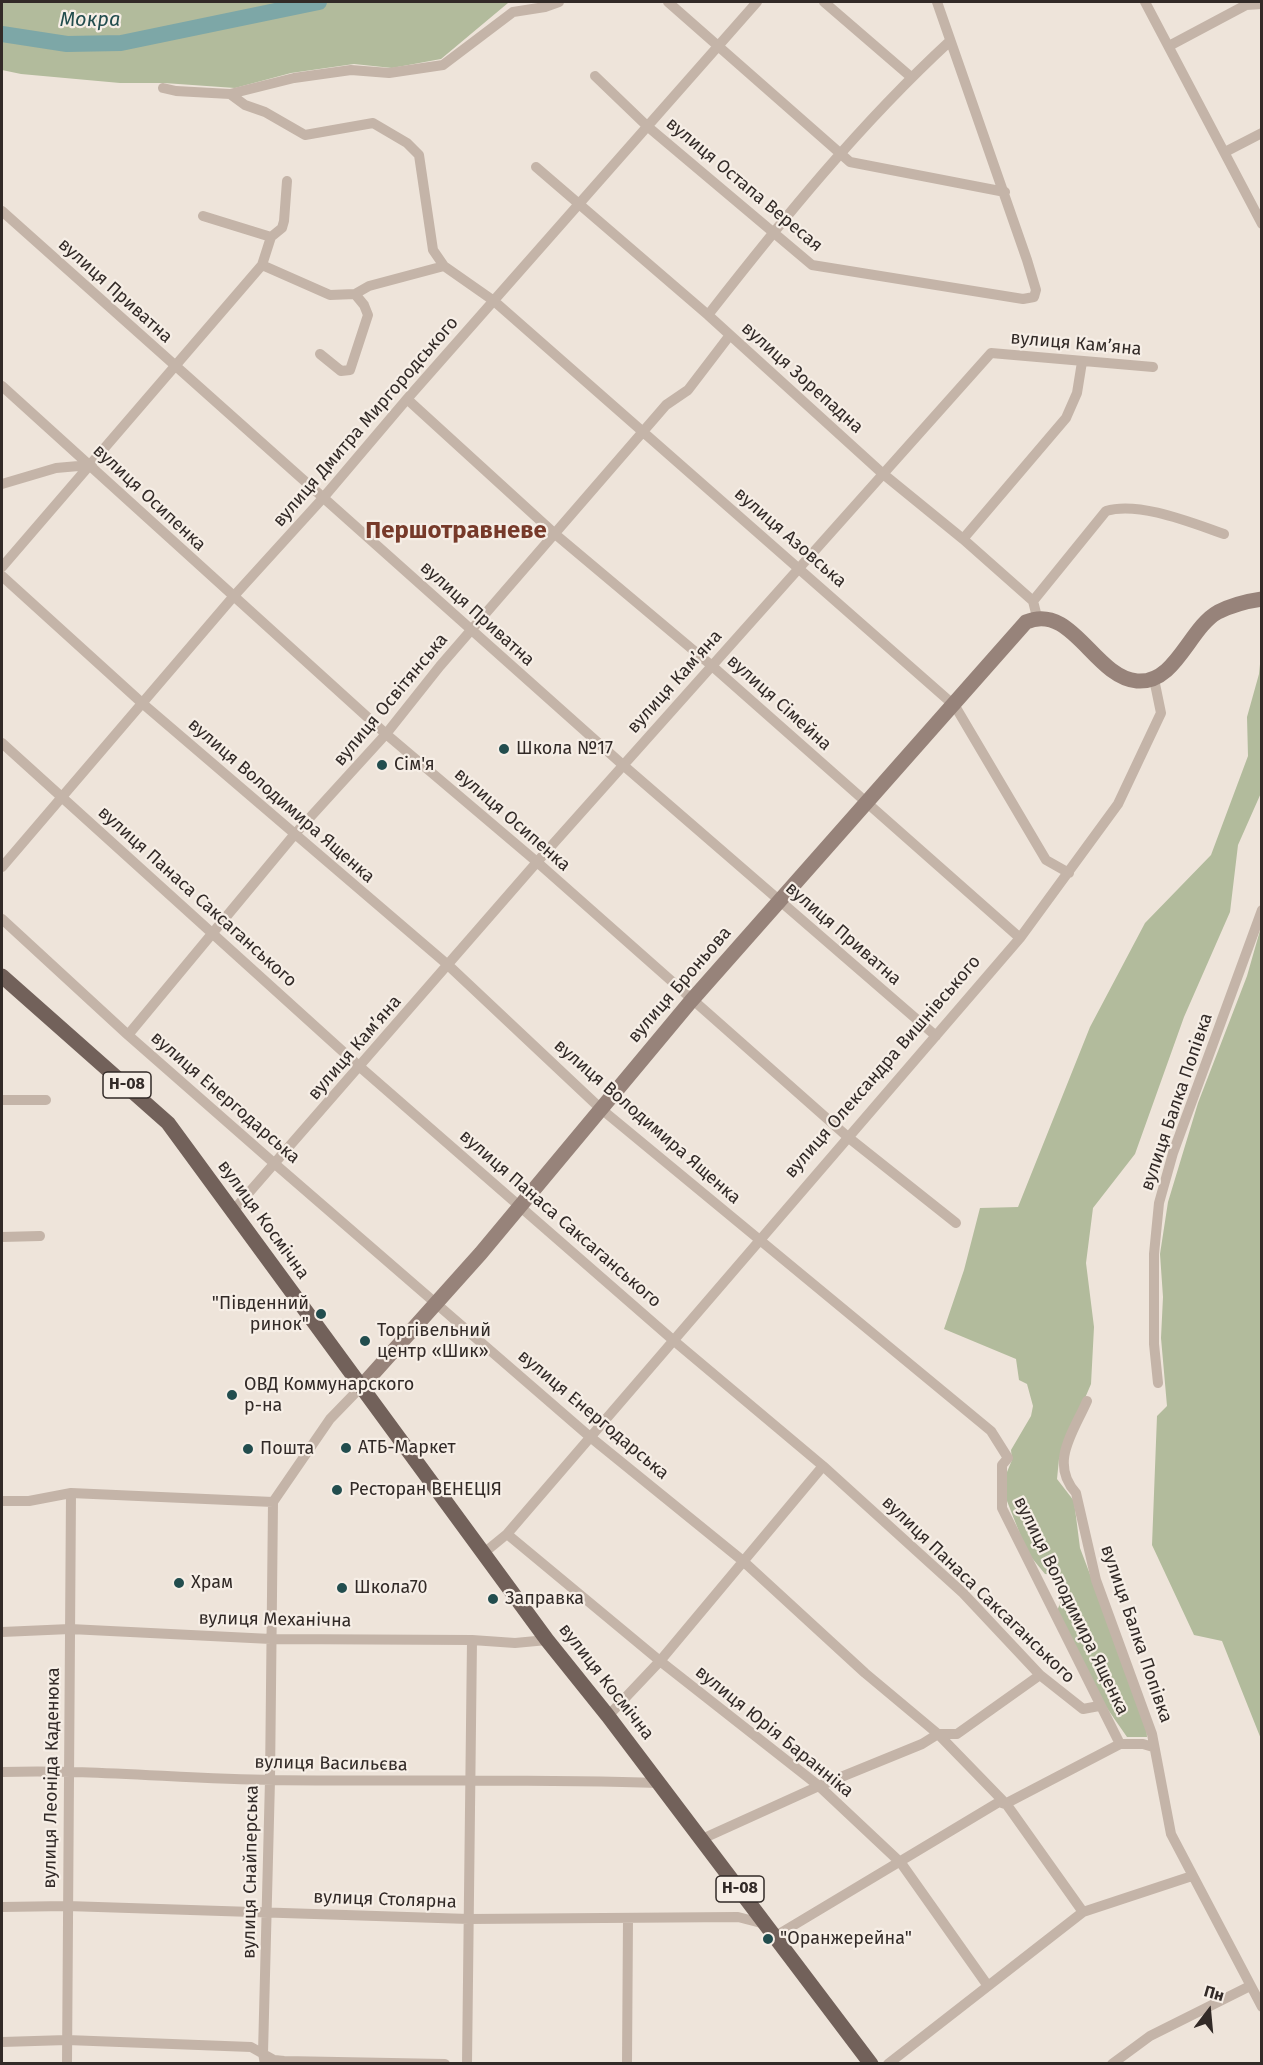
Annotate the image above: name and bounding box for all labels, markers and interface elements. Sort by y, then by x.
water label: Мокра [60,8,120,32]
street label: вулиця Остапа Вересая [661,113,827,257]
street label: вулиця Приватна [53,234,177,348]
street label: вулиця Дмитра Миргородського [269,312,463,532]
street label: вулиця Зорепадна [737,318,867,438]
street label: вулиця Кам’яна [1010,328,1142,360]
street label: вулиця Осипенка [88,440,210,556]
street label: вулиця Азовська [730,483,850,593]
district label: Першотравневе [365,517,547,545]
street label: вулиця Приватна [415,557,539,671]
street label: вулиця Кам’яна [623,626,727,738]
street label: вулиця Освітянська [329,629,453,771]
street label: вулиця Сімейна [722,650,836,756]
street label: вулиця Володимира Ященка [183,714,379,888]
place label: Школа №17 [516,738,613,760]
marker: Школа №17 [497,742,511,756]
place label: Сім'я [394,754,435,776]
marker: Сім'я [375,758,389,772]
street label: вулиця Осипенка [450,764,574,876]
street label: вулиця Панаса Саксаганського [93,802,301,992]
street label: вулиця Приватна [781,878,905,990]
street label: вулиця Броньова [624,923,736,1047]
street label: вулиця Олександра Вишнівського [780,951,986,1183]
street label: вулиця Кам’яна [304,991,406,1105]
street label: вулиця Балка Попівка [1136,1010,1218,1194]
street label: вулиця Енергодарська [146,1027,304,1169]
street label: вулиця Володимира Ященка [549,1035,745,1209]
road number: Н-08 [103,1072,151,1098]
street label: вулиця Панаса Саксаганського [455,1125,665,1313]
street label: вулиця Космічна [213,1156,313,1284]
place label: "Південний ринок" [212,1293,309,1336]
marker: "Південний ринок" [314,1307,328,1321]
place label: Торгівельний центр «Шик» [377,1320,491,1362]
marker: Торгівельний центр «Шик» [358,1334,372,1348]
street label: вулиця Енергодарська [513,1346,673,1484]
place label: ОВД Коммунарского р-на [244,1374,414,1416]
marker: ОВД Коммунарского р-на [225,1388,239,1402]
place label: АТБ-Маркет [358,1437,456,1459]
place label: Пошта [260,1438,314,1460]
marker: АТБ-Маркет [339,1441,353,1455]
marker: Пошта [241,1442,255,1456]
place label: Ресторан ВЕНЕЦІЯ [349,1479,502,1501]
marker: Ресторан ВЕНЕЦІЯ [330,1483,344,1497]
street label: вулиця Панаса Саксаганського [877,1492,1079,1688]
street label: вулиця Володимира Ященка [1009,1493,1133,1719]
street label: вулиця Балка Попівка [1095,1542,1177,1726]
place label: Храм [191,1572,233,1594]
marker: Храм [172,1576,186,1590]
place label: Школа70 [354,1577,428,1599]
marker: Школа70 [335,1581,349,1595]
place label: Заправка [505,1588,584,1610]
marker: Заправка [486,1592,500,1606]
street label: вулиця Механічна [198,1608,352,1632]
street label: вулиця Космічна [554,1619,658,1745]
street label: вулиця Юрія Баранніка [691,1661,857,1803]
street label: вулиця Леоніда Каденюка [39,1667,65,1889]
street label: вулиця Васильєва [254,1752,408,1776]
street label: вулиця Снайперська [239,1785,263,1959]
road number: Н-08 [716,1876,764,1902]
street label: вулиця Столярна [313,1887,457,1913]
place label: "Оранжерейна" [780,1928,912,1950]
marker: "Оранжерейна" [761,1932,775,1946]
north arrow [1179,1981,1239,2041]
text: Пн [1202,1981,1226,2005]

